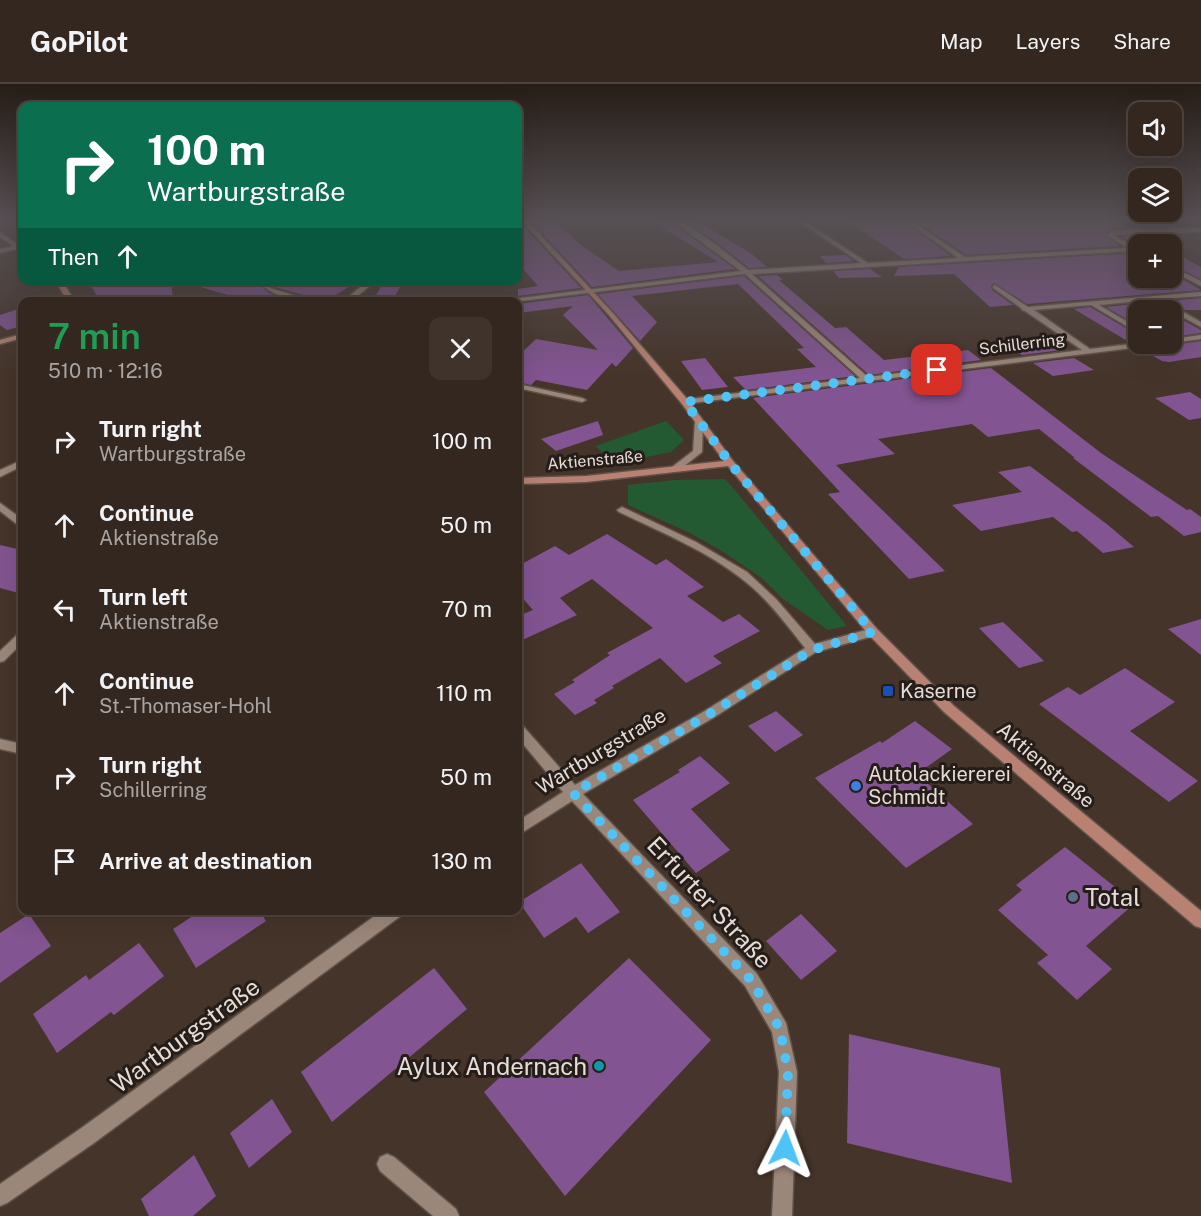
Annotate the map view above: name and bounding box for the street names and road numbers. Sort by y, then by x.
street label: Schillerring [978,329,1066,359]
street label: Aktienstraße [546,446,644,474]
street label: Wartburgstraße [532,703,670,799]
street label: Aktienstraße [992,717,1100,813]
street label: Erfurter Straße [642,830,778,974]
street label: Wartburgstraße [105,972,265,1098]

